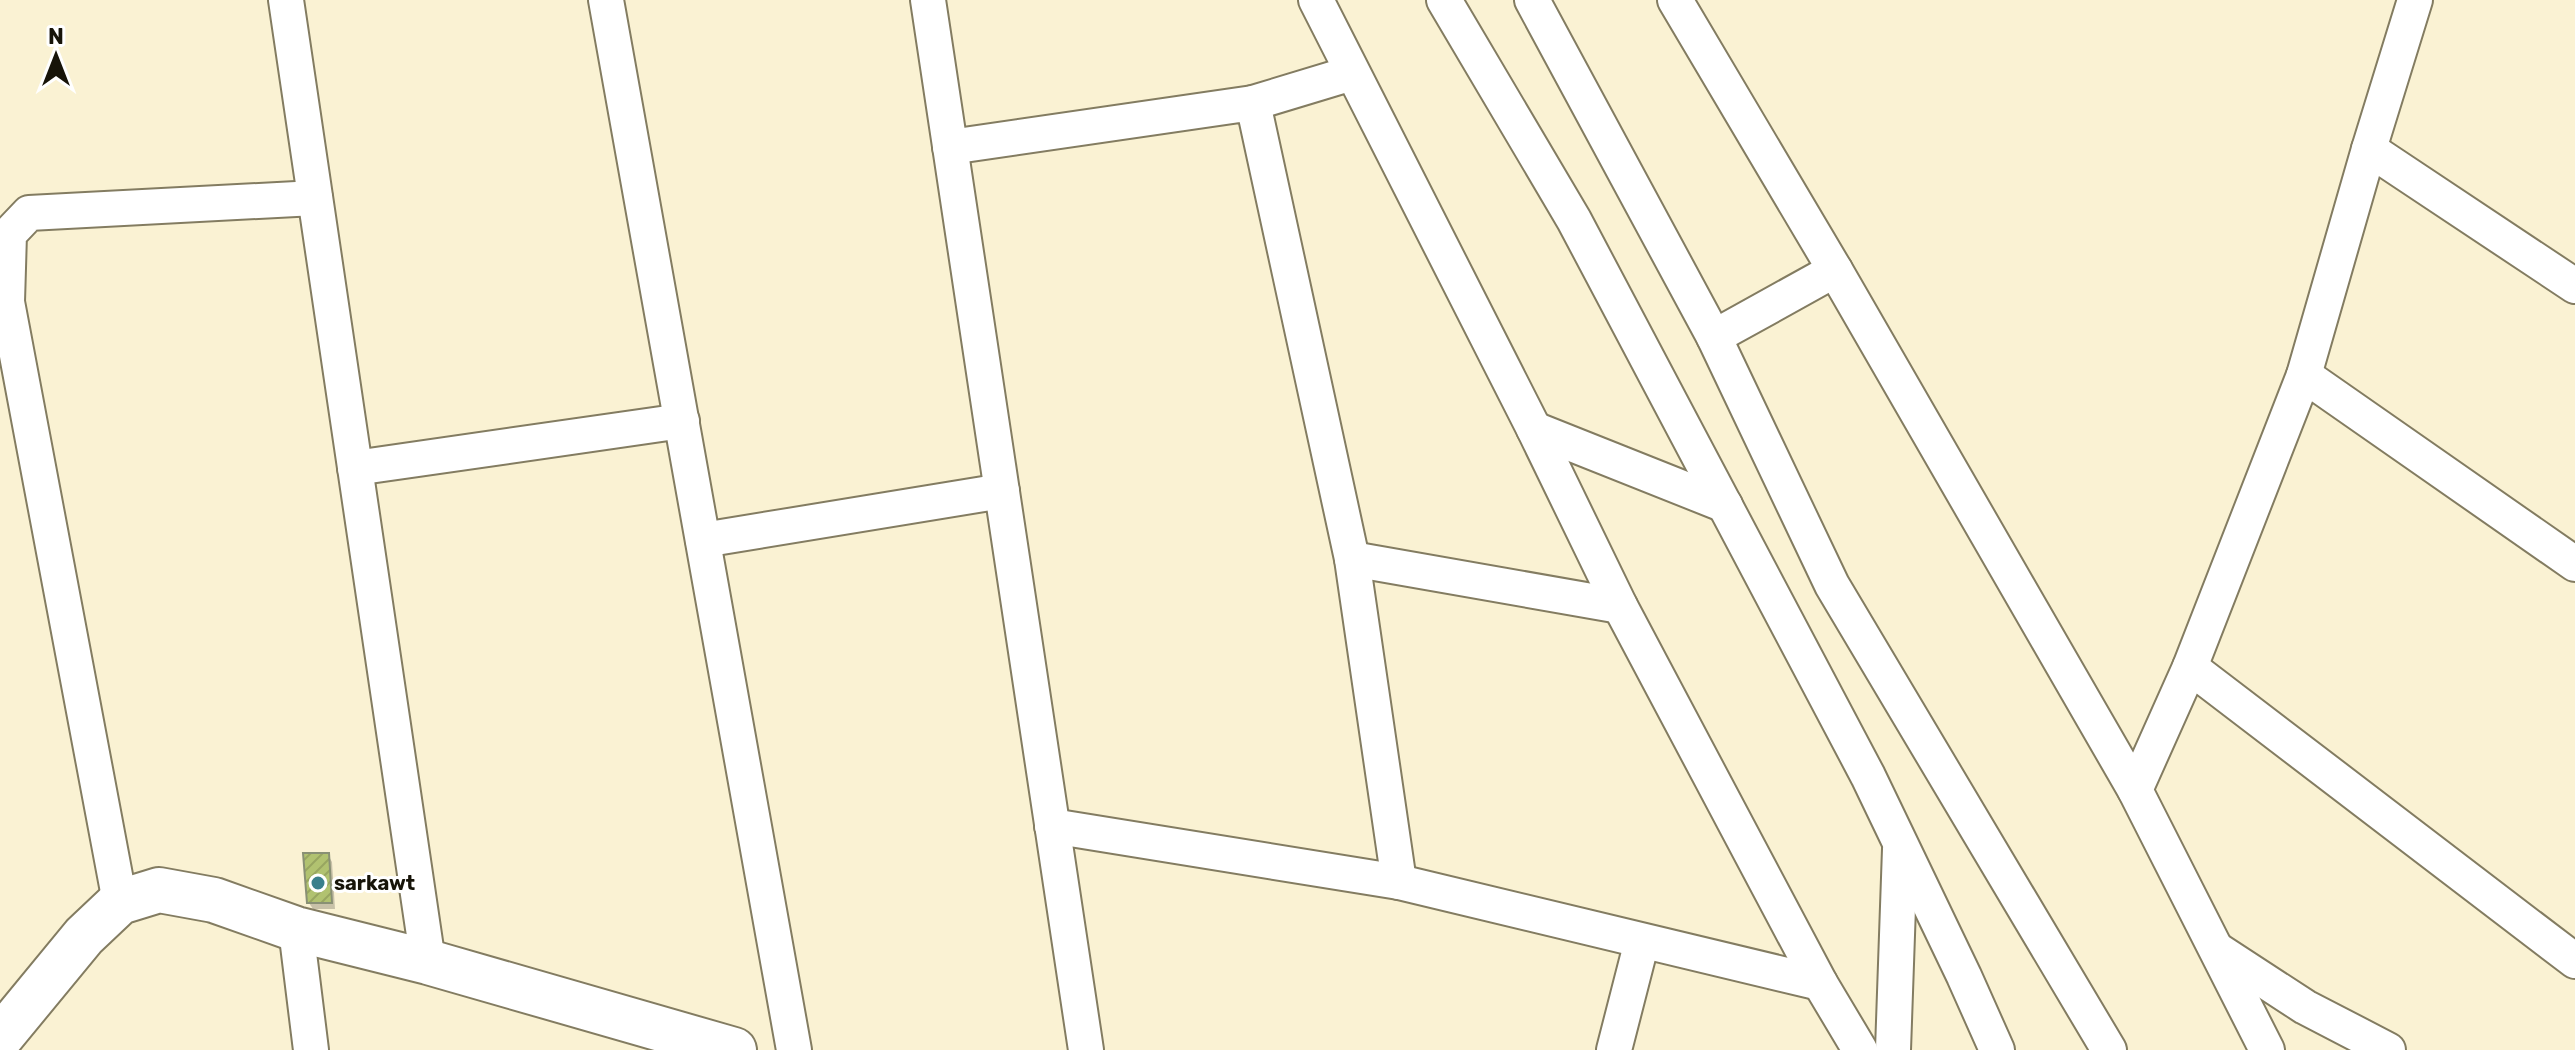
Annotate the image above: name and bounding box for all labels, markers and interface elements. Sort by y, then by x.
north arrow [16,16,96,96]
text: N [48,23,64,50]
place label: sarkawt [334,871,415,895]
marker: sarkawt [309,874,327,892]

